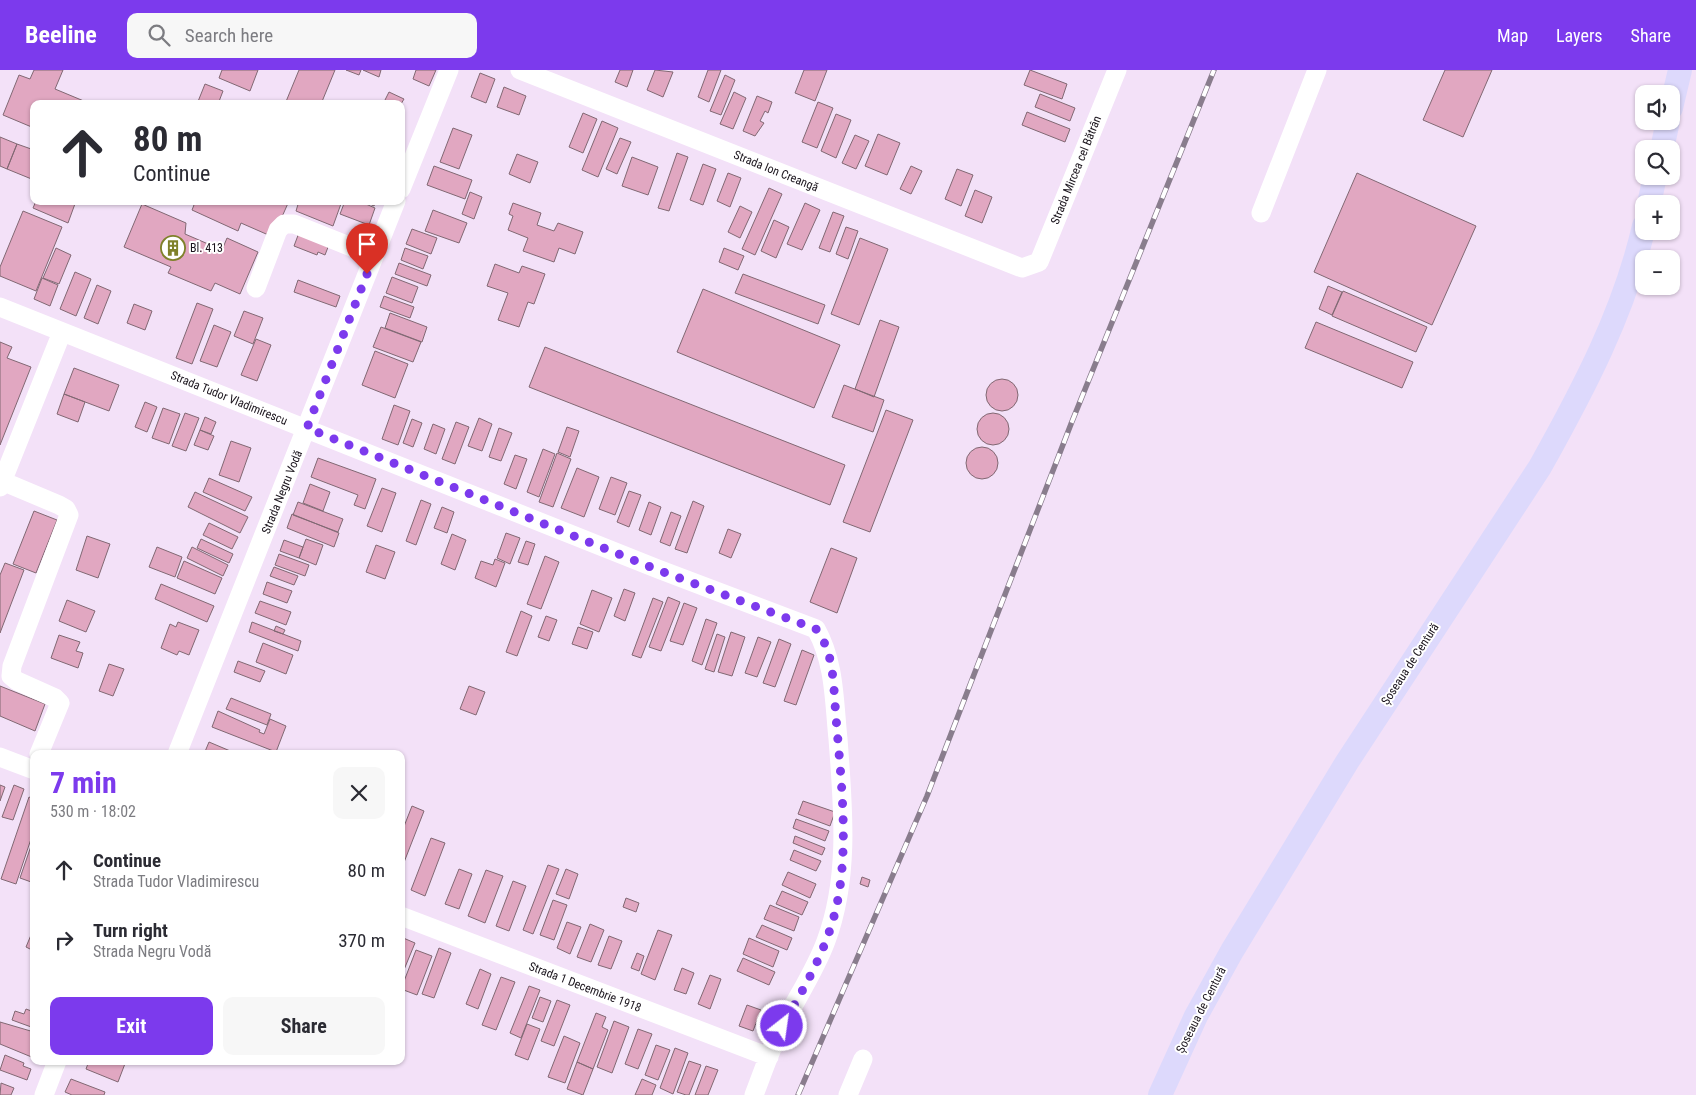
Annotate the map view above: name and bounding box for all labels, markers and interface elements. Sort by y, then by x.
search box [127,13,477,58]
text: Beeline [25,21,97,49]
icon: search [145,21,173,49]
text: Search here [185,24,273,47]
text: Map [1497,25,1528,46]
text: Layers [1556,25,1603,46]
text: Share [1631,25,1671,46]
map controls [1635,85,1680,295]
button: sound [1635,85,1680,130]
street label: Strada Mircea cel Bătrân [1048,113,1104,226]
text: 80 m [133,119,202,160]
icon: ahead [50,120,115,185]
button: search [1635,140,1680,185]
street label: Strada Ion Creangă [732,148,821,194]
text: Continue [133,161,210,186]
button: + [1635,195,1680,240]
pin [346,223,388,274]
icon: arrive [353,230,381,258]
building icon: Bl. 413 [160,235,186,261]
place label: Bl. 413 [190,241,223,255]
button: − [1635,250,1680,295]
street label: Strada Tudor Vladimirescu [169,368,290,428]
street label: Strada Negru Vodă [259,448,305,536]
street label: Șoseaua de Centură [1378,620,1443,708]
text: 7 min [50,765,117,800]
button: close [333,767,385,819]
text: 530 m · 18:02 [50,802,136,821]
text: Continue [93,849,161,872]
icon: ahead [50,856,78,884]
text: 80 m [348,859,385,882]
text: Strada Tudor Vladimirescu [93,872,259,891]
text: Turn right [93,919,168,942]
icon: right [50,926,78,954]
text: 370 m [338,929,385,952]
text: Strada Negru Vodă [93,942,211,961]
street label: Strada 1 Decembrie 1918 [527,959,643,1015]
street label: Șoseaua de Centură [1173,965,1230,1056]
button: Exit [50,997,213,1055]
button: Share [223,997,385,1055]
position arrow [755,999,807,1051]

